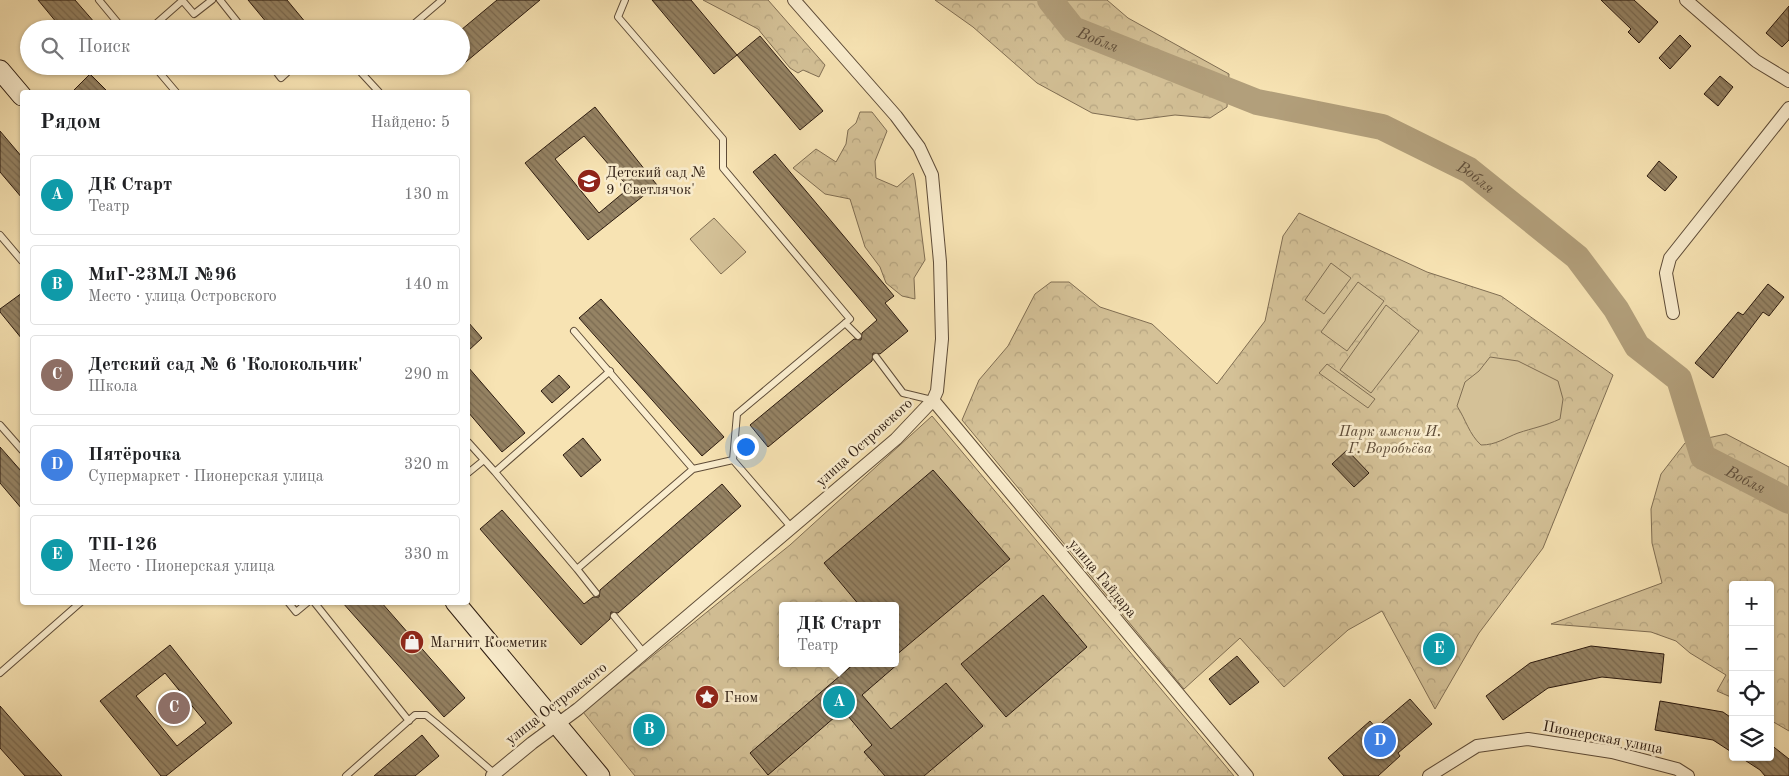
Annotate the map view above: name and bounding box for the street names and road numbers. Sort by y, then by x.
street label: улица Островского [814,396,916,490]
street label: улица Гайдара [1065,537,1139,621]
street label: улица Островского [504,660,610,748]
street label: Пионерская улица [1541,719,1665,758]

